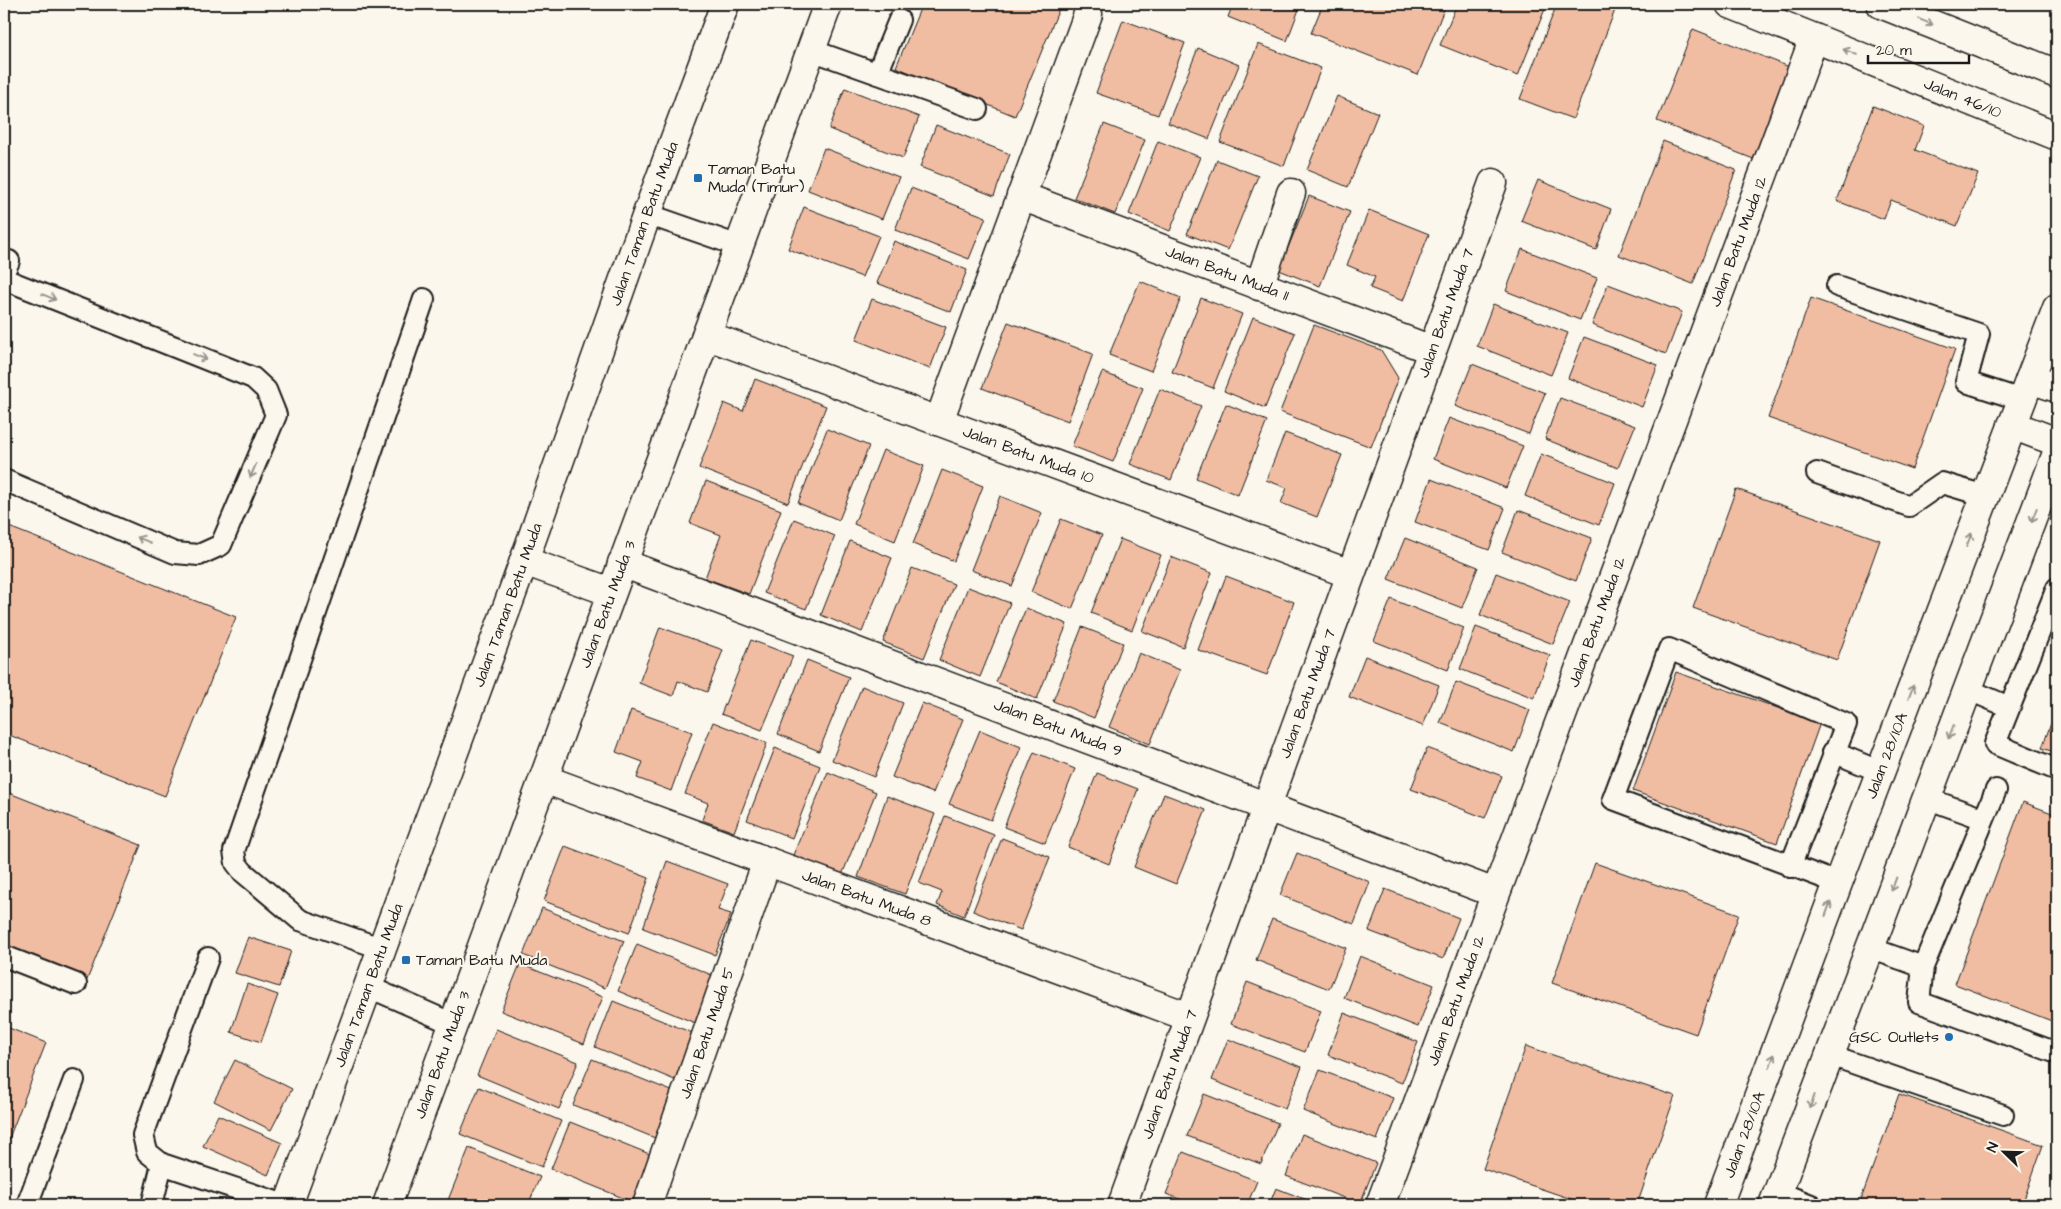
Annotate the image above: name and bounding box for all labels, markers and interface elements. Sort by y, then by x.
one-way arrow [1918,17,1933,27]
scale bar [1868,32,1970,64]
text: 20 m [1876,40,1912,61]
one-way arrow [1843,47,1858,57]
street label: Jalan 46/10 [1921,72,2005,124]
street label: Jalan Taman Batu Muda [604,138,684,309]
place label: Taman Batu Muda (Timur) [708,158,805,198]
marker: Taman Batu Muda (Timur) [692,172,704,184]
street label: Jalan Batu Muda 12 [1704,173,1773,310]
street label: Jalan Batu Muda 11 [1162,240,1292,306]
street label: Jalan Batu Muda 7 [1412,245,1479,381]
one-way arrow [41,293,56,303]
one-way arrow [192,353,207,362]
street label: Jalan Batu Muda 10 [960,420,1097,489]
one-way arrow [247,463,257,478]
one-way arrow [2029,507,2038,522]
street label: Jalan Taman Batu Muda [468,520,548,690]
one-way arrow [1965,532,1974,548]
one-way arrow [137,534,152,544]
street label: Jalan Batu Muda 3 [574,537,641,671]
street label: Jalan Batu Muda 12 [1563,554,1631,690]
street label: Jalan Batu Muda 7 [1274,626,1341,761]
one-way arrow [1907,684,1916,700]
street label: Jalan Batu Muda 9 [991,694,1125,762]
street label: Jalan 28/10A [1860,709,1913,802]
one-way arrow [1946,724,1955,739]
street label: Jalan Batu Muda 8 [799,864,935,932]
one-way arrow [1889,876,1898,891]
street label: Jalan Taman Batu Muda [328,900,409,1070]
one-way arrow [1824,901,1833,917]
street label: Jalan Batu Muda 12 [1422,932,1490,1069]
place label: Taman Batu Muda [416,949,547,971]
marker: Taman Batu Muda [400,954,412,966]
street label: Jalan Batu Muda 5 [674,964,740,1102]
street label: Jalan Batu Muda 3 [409,988,476,1122]
street label: Jalan Batu Muda 7 [1136,1006,1203,1142]
place label: GSC Outlets [1849,1026,1939,1048]
marker: GSC Outlets [1943,1031,1955,1043]
one-way arrow [1768,1054,1777,1069]
street label: Jalan 28/10A [1718,1088,1770,1181]
one-way arrow [1807,1094,1816,1109]
north arrow [1978,1126,2028,1176]
text: N [1982,1139,2004,1155]

